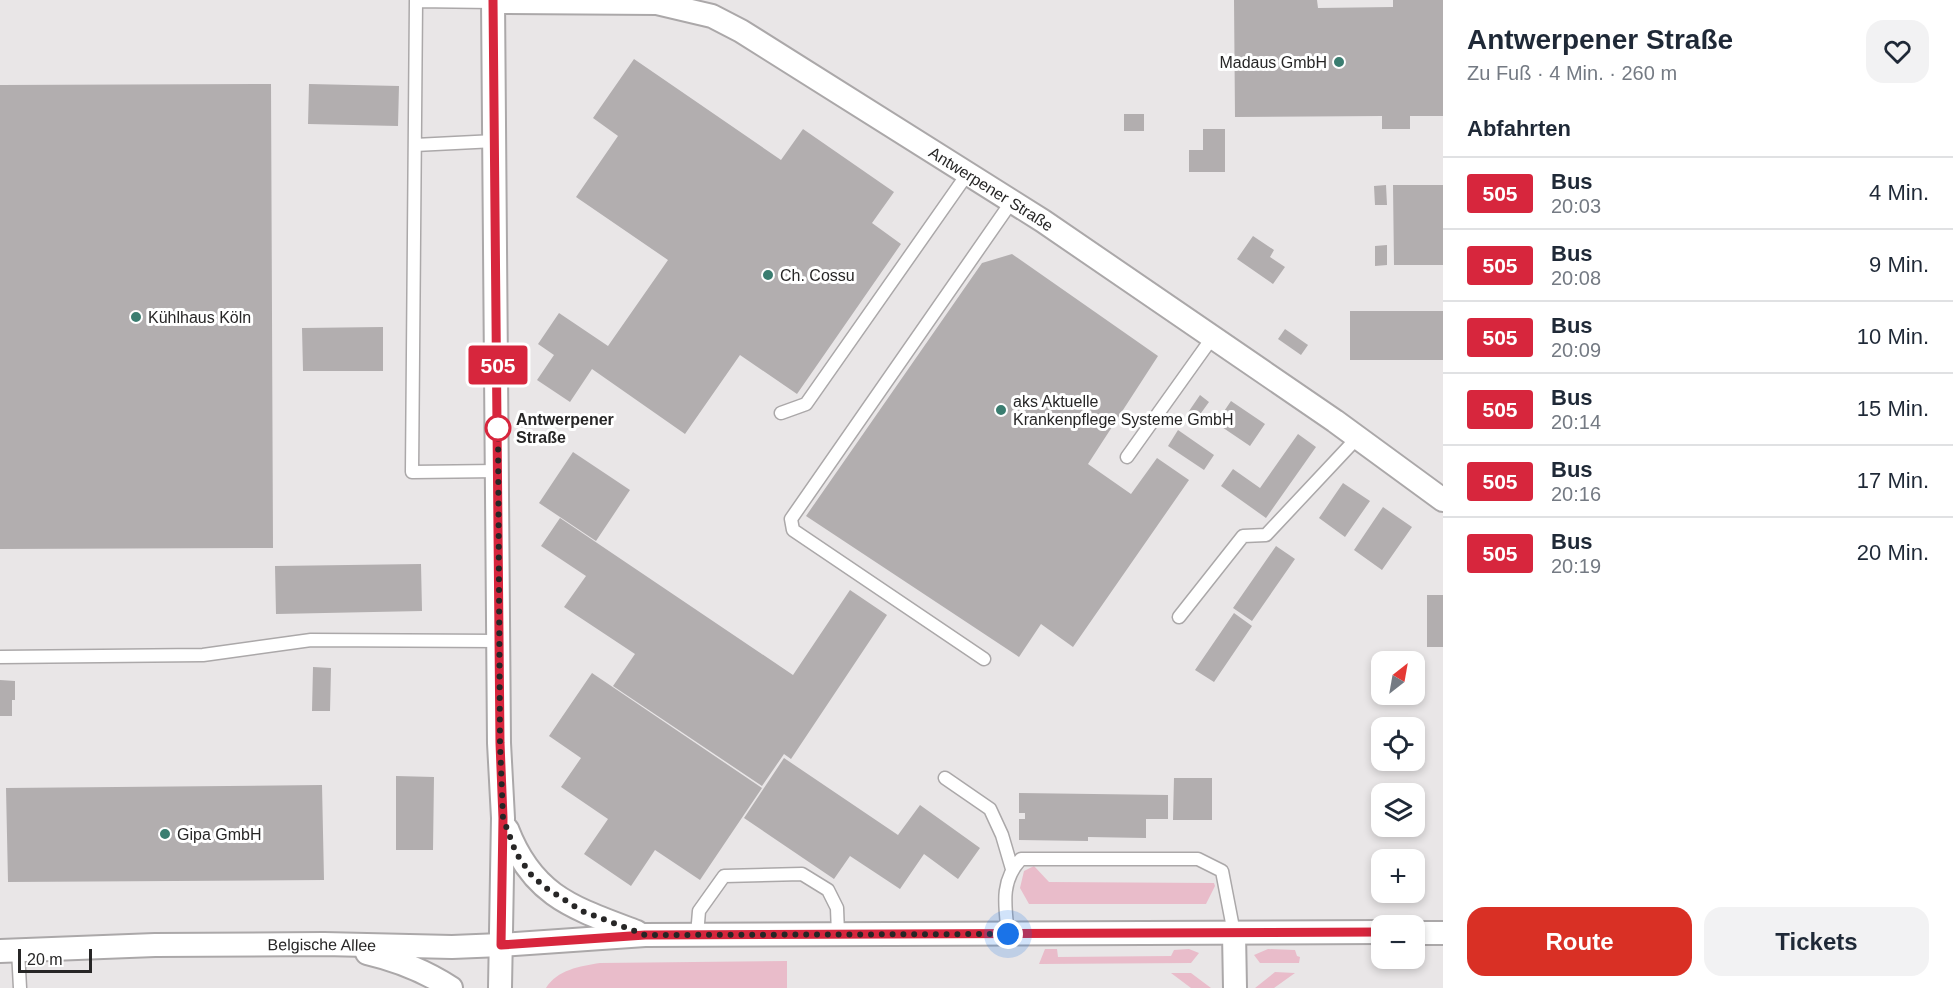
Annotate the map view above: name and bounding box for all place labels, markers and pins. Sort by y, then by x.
place label: Madaus GmbH [1219,54,1327,71]
marker: Madaus GmbH [1332,55,1346,69]
place label: Ch. Cossu [780,267,855,284]
marker: Ch. Cossu [761,268,775,282]
place label: Kühlhaus Köln [148,309,251,326]
marker: Kühlhaus Köln [129,310,143,324]
place label: aks Aktuelle Krankenpflege Systeme GmbH [1013,393,1234,428]
marker: aks Aktuelle Krankenpflege Systeme GmbH [994,403,1008,417]
place label: Antwerpener Straße [516,411,614,446]
marker: Antwerpener Straße [485,415,511,441]
place label: Gipa GmbH [177,826,261,843]
marker: Gipa GmbH [158,827,172,841]

